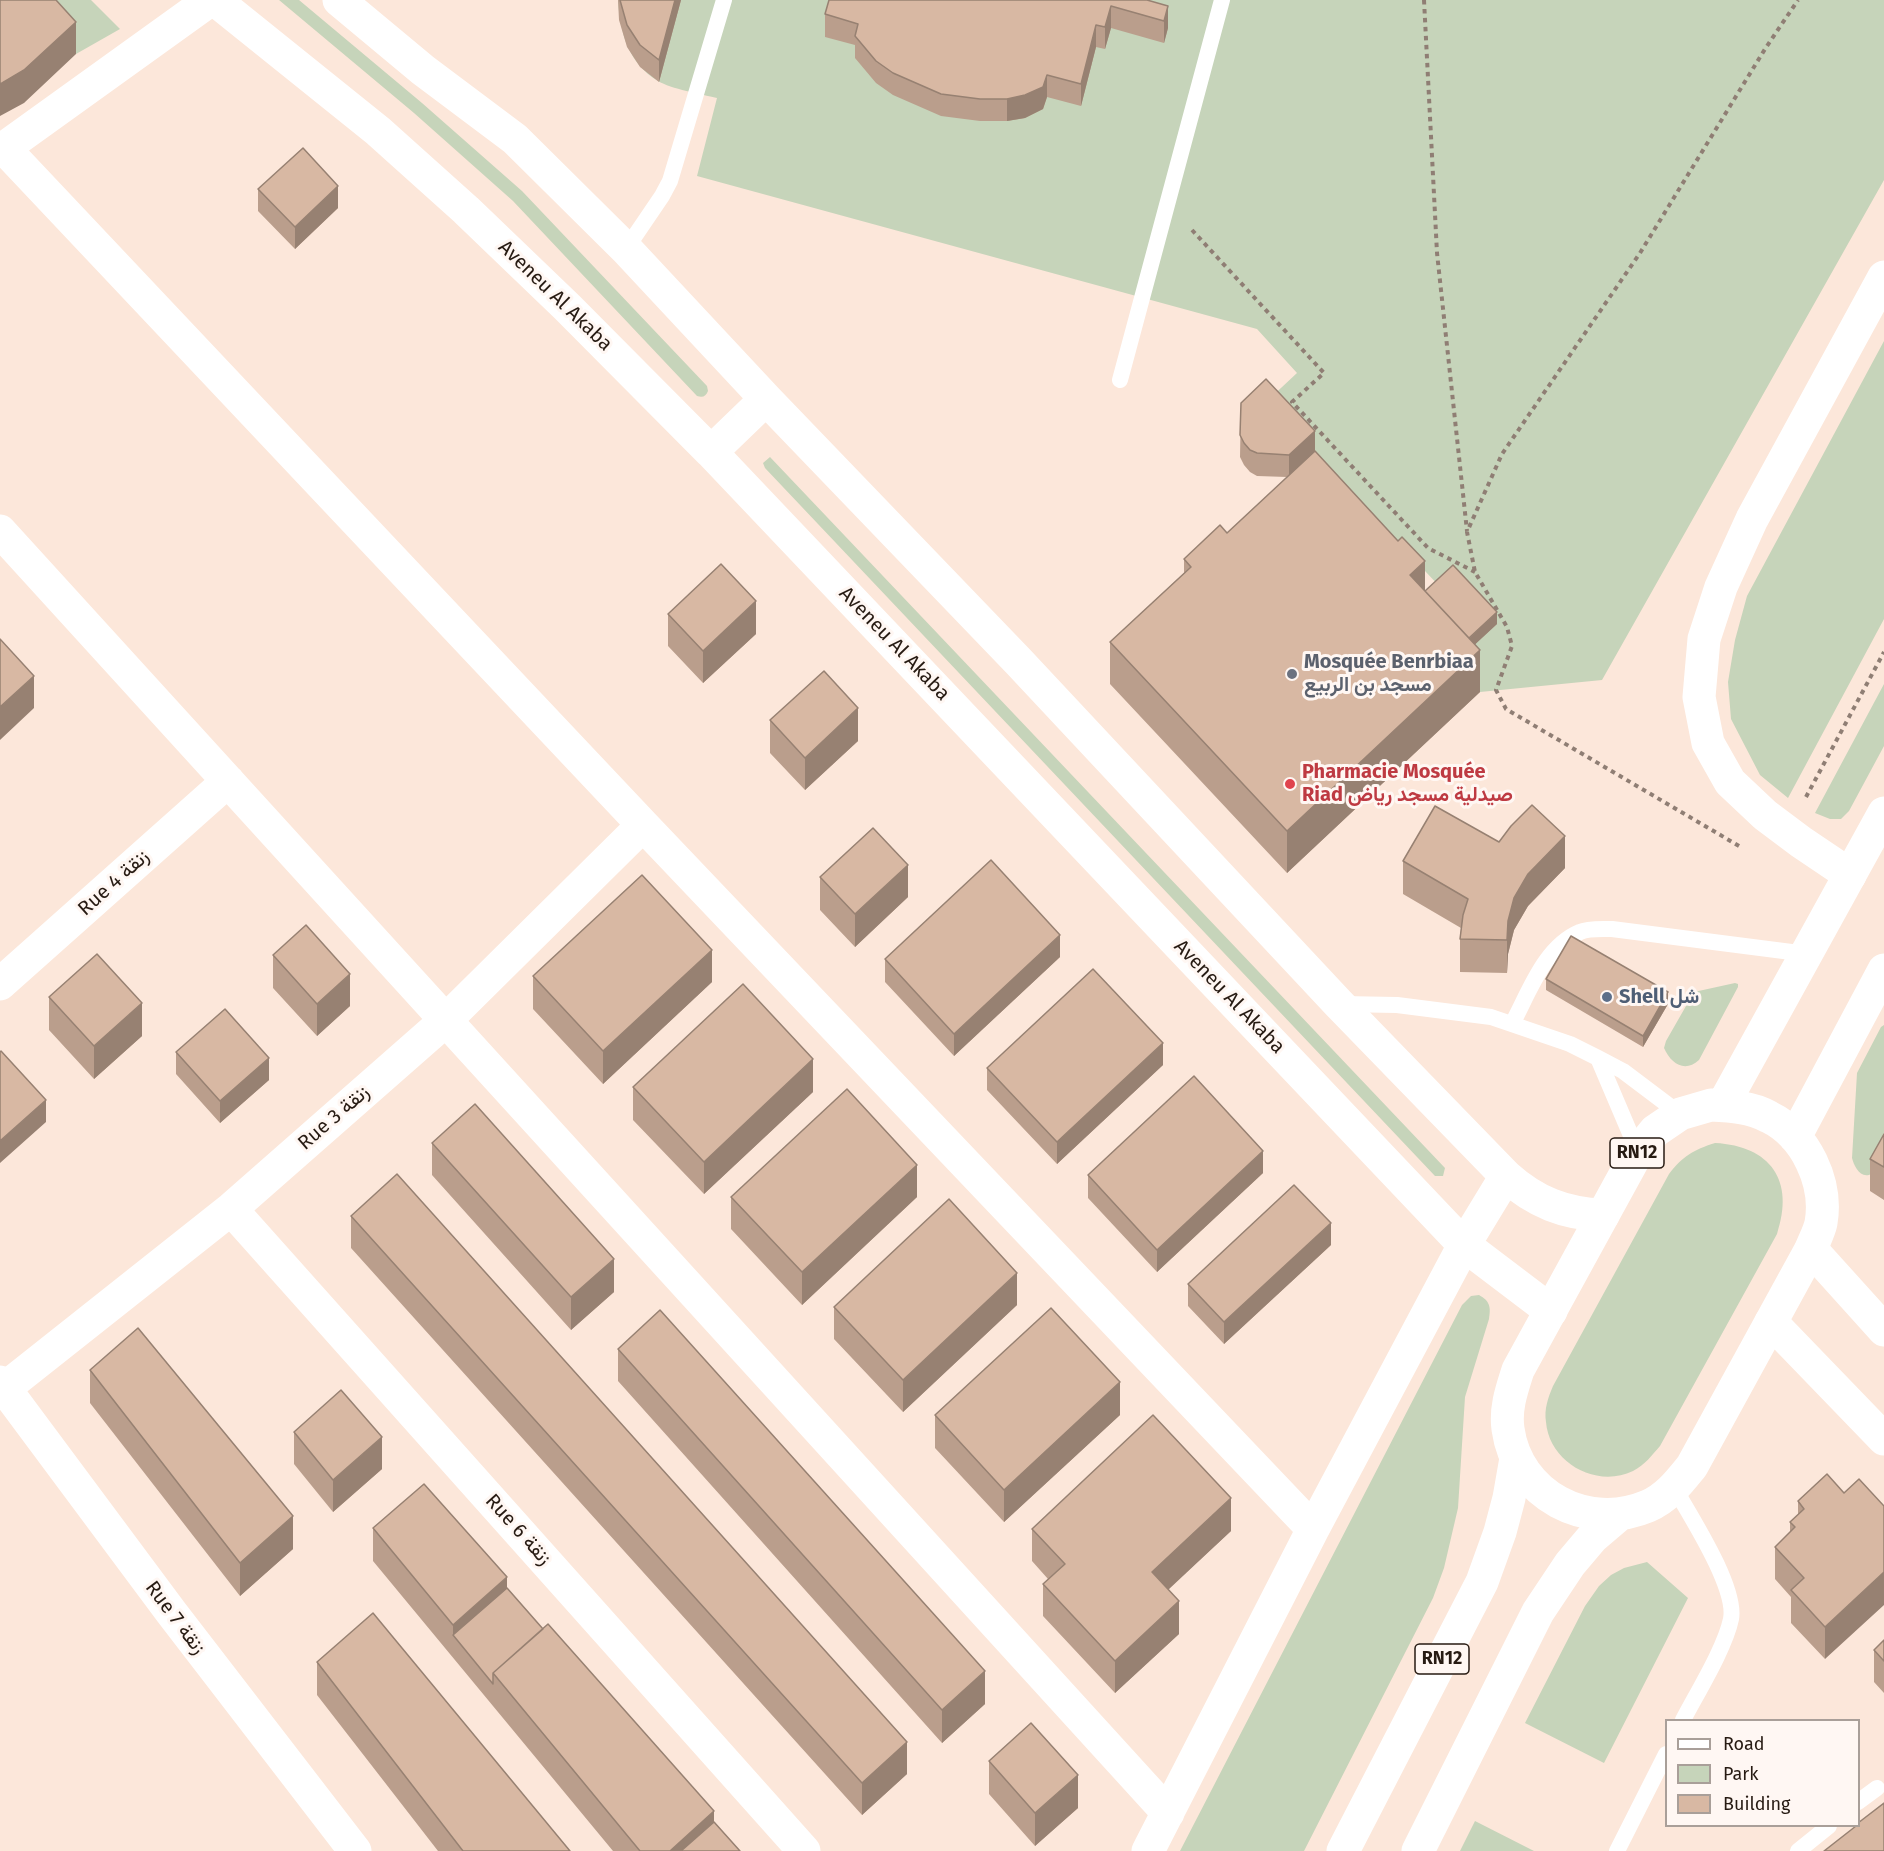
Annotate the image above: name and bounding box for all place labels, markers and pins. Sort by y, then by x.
place label: Mosquée Benrbiaa مسجد بن الربيع [1304,650,1474,697]
marker: Mosquée Benrbiaa مسجد بن الربيع [1285,667,1299,681]
place label: Pharmacie Mosquée Riad صيدلية مسجد رياض [1302,760,1513,807]
marker: Pharmacie Mosquée Riad صيدلية مسجد رياض [1283,777,1297,791]
place label: Shell شل [1619,985,1699,1009]
marker: Shell شل [1600,990,1614,1004]

